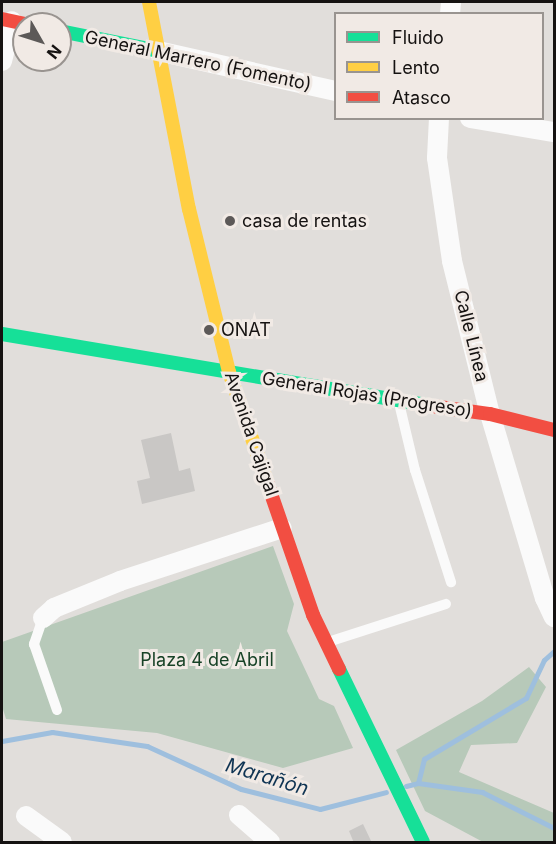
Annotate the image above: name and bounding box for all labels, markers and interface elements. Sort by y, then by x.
north arrow [12,12,72,72]
legend [334,12,544,120]
street label: General Marrero (Fomento) [83,26,313,96]
text: Fluido [392,27,444,48]
text: N [43,41,66,63]
text: Lento [392,57,440,78]
text: Atasco [392,87,451,108]
place label: casa de rentas [242,210,367,232]
marker: casa de rentas [223,214,237,228]
street label: Calle Línea [449,288,493,384]
place label: ONAT [221,319,271,341]
marker: ONAT [202,323,216,337]
street label: General Rojas (Progreso) [260,368,474,422]
street label: Avenida Cajigal [220,369,282,499]
park label: Plaza 4 de Abril [140,649,274,671]
water label: Marañón [223,753,311,801]

